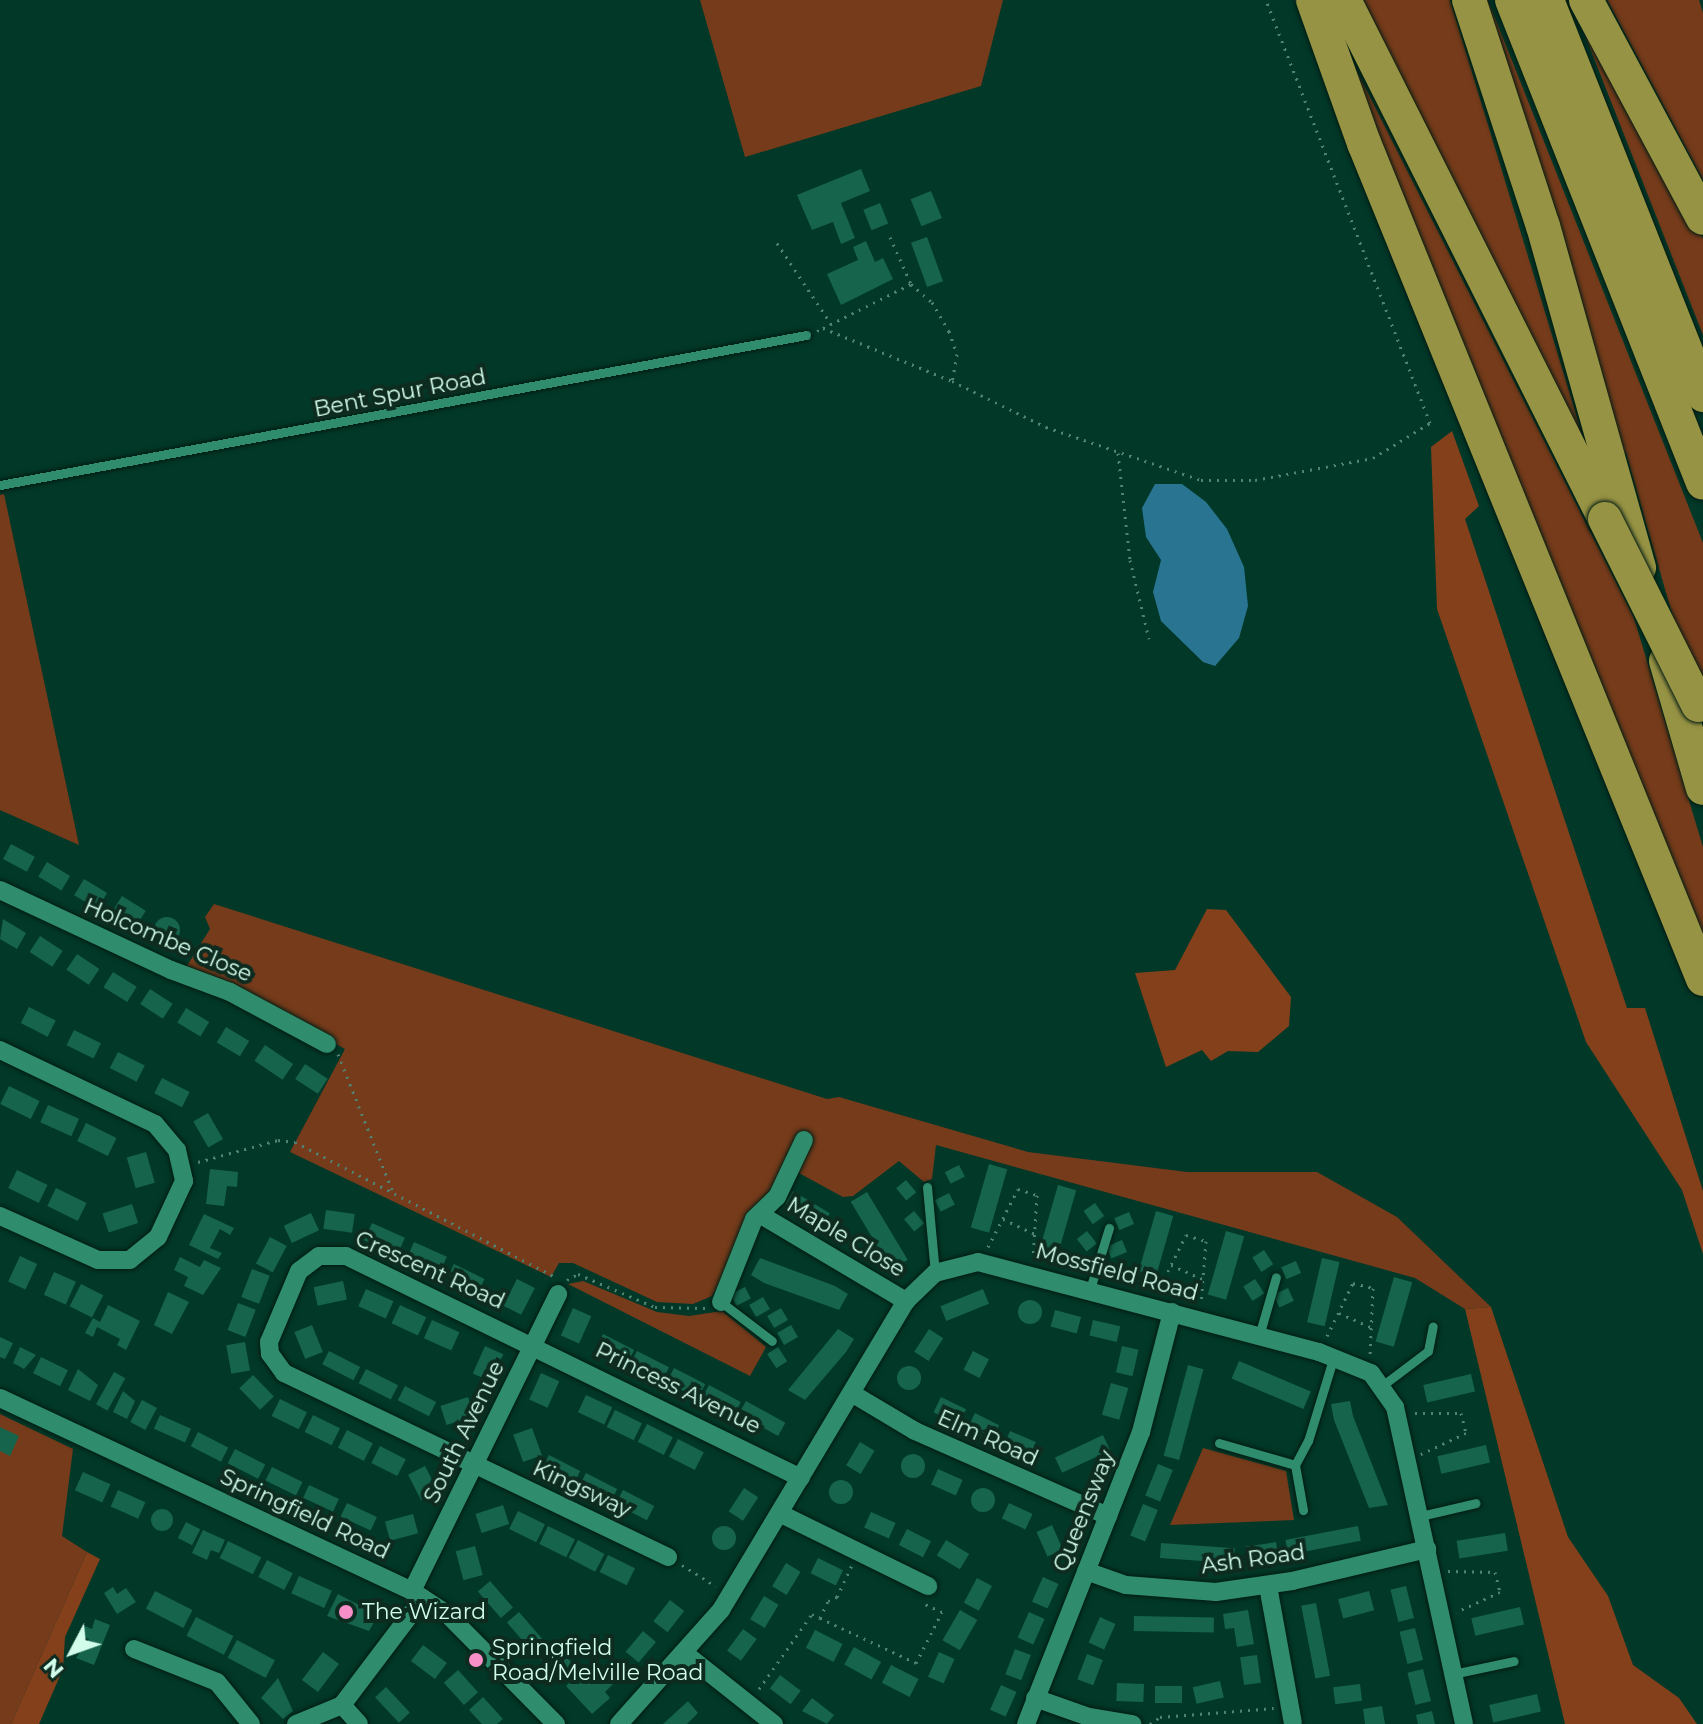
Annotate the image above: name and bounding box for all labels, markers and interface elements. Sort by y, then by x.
street label: Bent Spur Road [312,363,488,423]
street label: Holcombe Close [80,893,256,987]
street label: Maple Close [782,1191,910,1283]
street label: Crescent Road [351,1225,509,1315]
street label: Mossfield Road [1033,1238,1201,1306]
street label: Princess Avenue [591,1337,765,1439]
street label: South Avenue [418,1357,510,1507]
street label: Elm Road [934,1404,1042,1472]
street label: Queensway [1048,1446,1120,1576]
street label: Kingsway [529,1455,635,1523]
street label: Springfield Road [216,1463,394,1565]
street label: Ash Road [1199,1539,1307,1579]
place label: The Wizard [362,1599,486,1625]
marker: The Wizard [337,1603,355,1621]
north arrow [32,1612,112,1692]
place label: Springfield Road/Melville Road [492,1634,703,1686]
marker: Springfield Road/Melville Road [467,1651,485,1669]
text: N [37,1653,70,1684]

